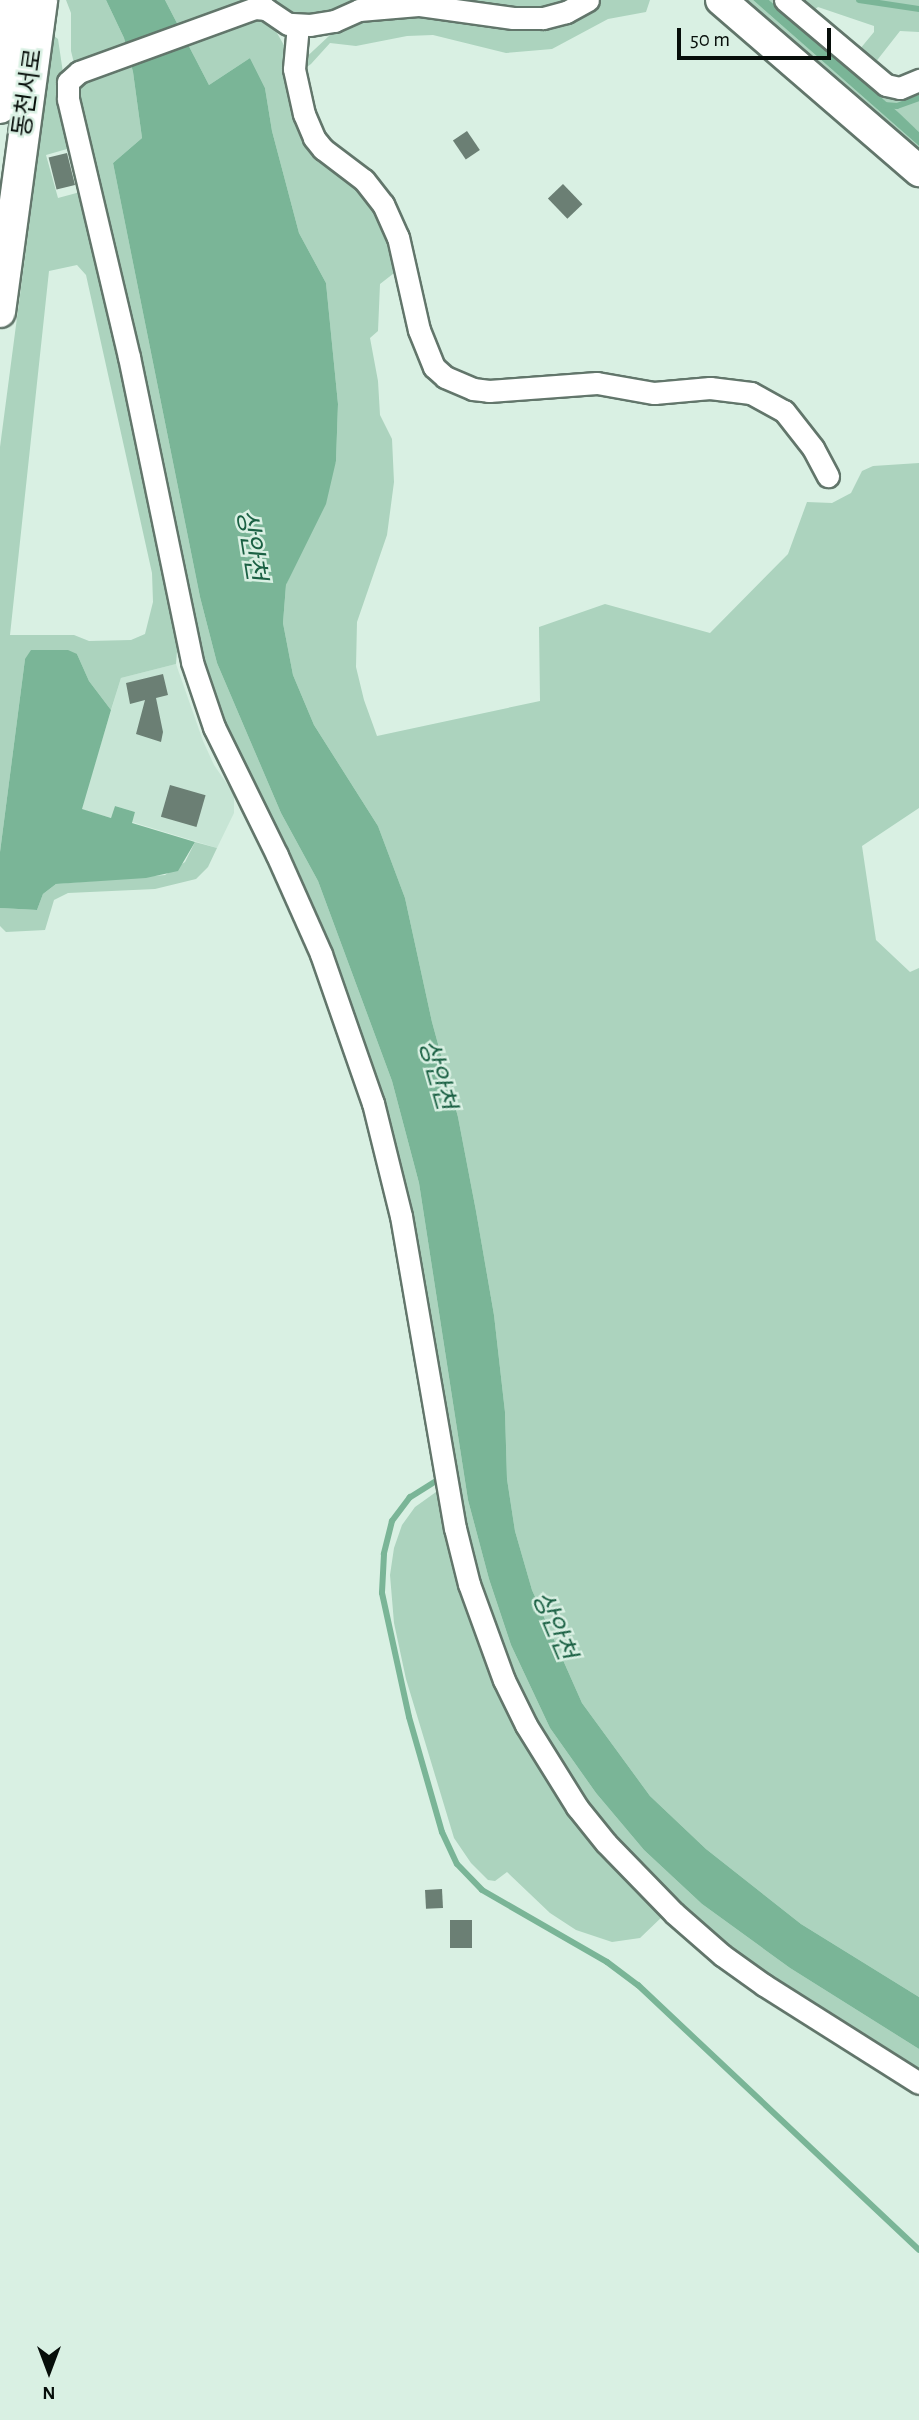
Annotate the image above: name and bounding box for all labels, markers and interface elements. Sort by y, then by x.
scale bar [681,14,835,58]
text: 50 m [690,29,730,50]
street label: 동천서로 [9,47,49,139]
water label: 상안천 [229,507,271,583]
water label: 상안천 [411,1036,461,1114]
water label: 상안천 [525,1587,581,1665]
north arrow [14,2336,84,2406]
text: N [42,2383,56,2402]

